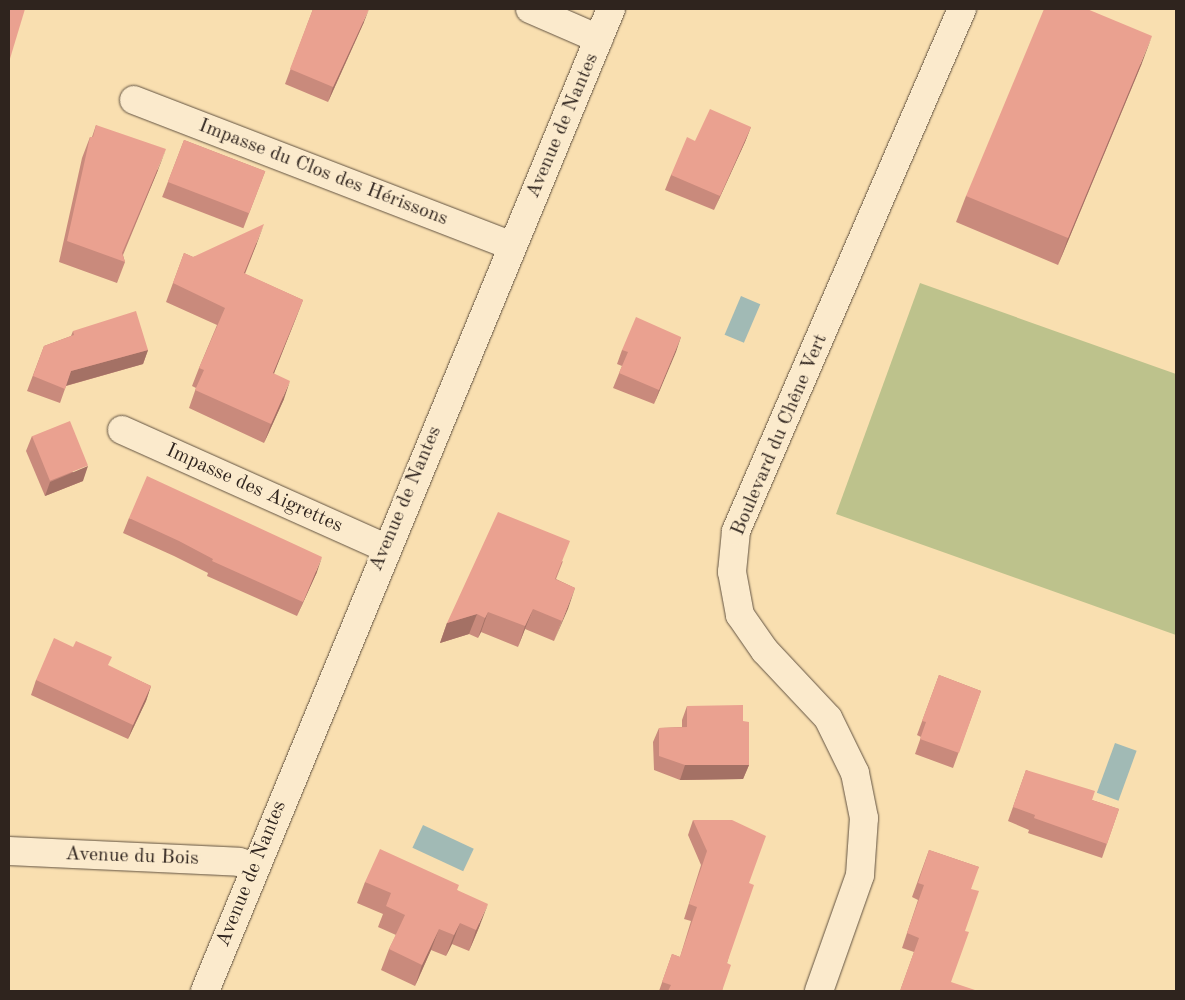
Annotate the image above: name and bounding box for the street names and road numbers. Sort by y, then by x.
street label: Avenue de Nantes [522,50,604,202]
street label: Impasse du Clos des Hérissons [195,114,451,232]
street label: Boulevard du Chêne Vert [727,331,833,539]
street label: Avenue de Nantes [365,423,447,575]
street label: Impasse des Aigrettes [162,439,346,539]
street label: Avenue de Nantes [212,797,292,951]
street label: Avenue du Bois [65,843,199,871]

